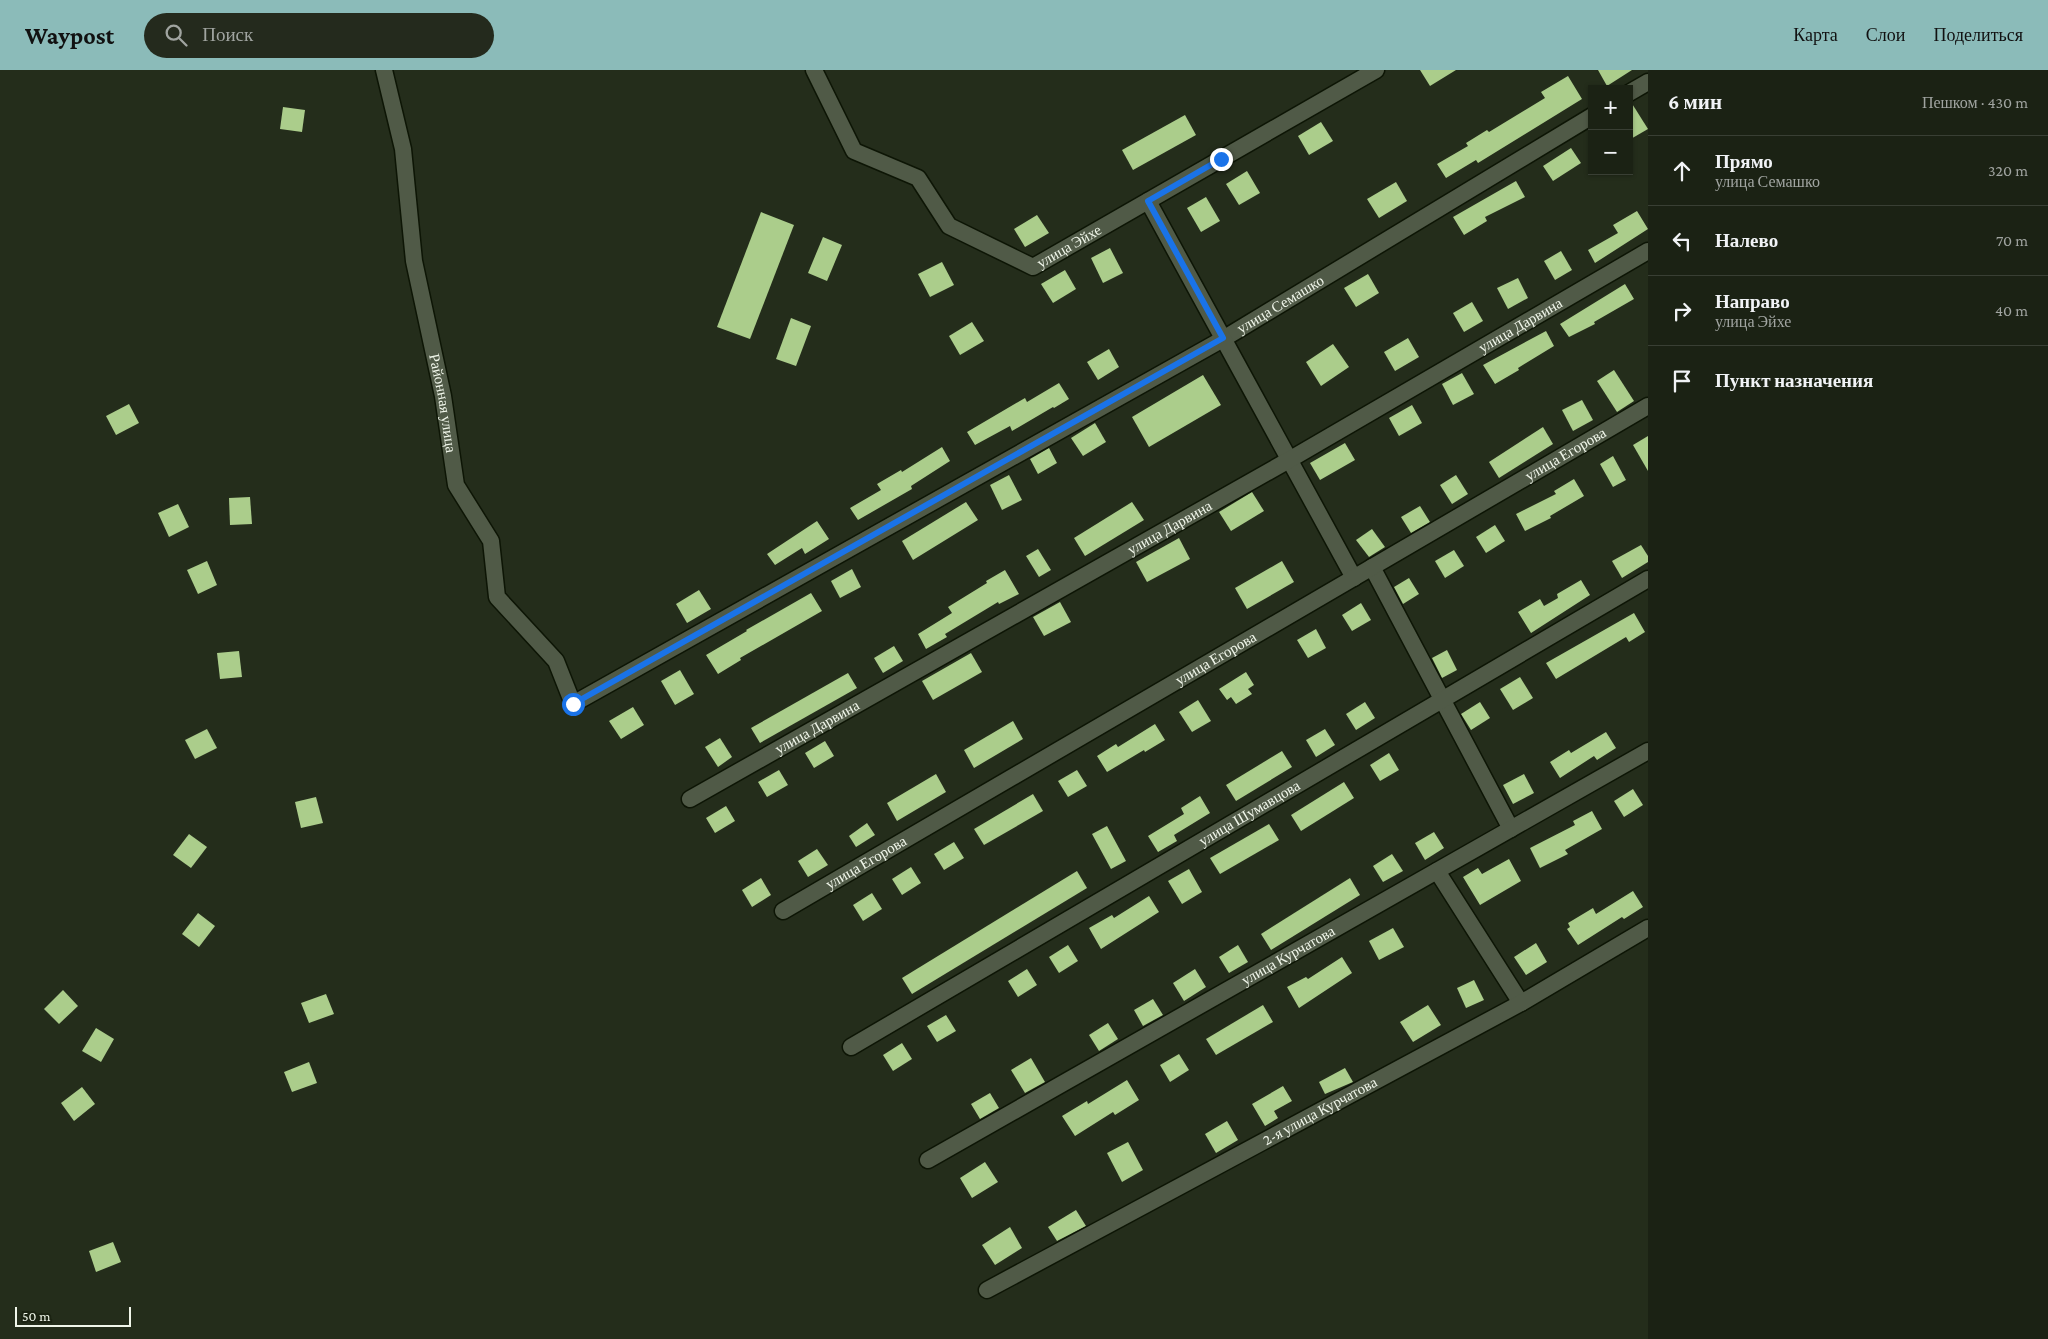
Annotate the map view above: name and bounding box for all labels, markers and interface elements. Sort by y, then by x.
search box [144,13,494,58]
icon: search [162,21,190,49]
text: Waypost [25,22,114,49]
text: Поиск [202,24,253,45]
text: Карта [1793,25,1838,45]
text: Слои [1866,25,1905,45]
text: Поделиться [1933,25,2023,45]
map controls [1588,85,1633,175]
button: + [1588,85,1633,130]
text: 6 мин [1668,90,1722,114]
text: Пешком · 430 m [1922,94,2028,111]
button: − [1588,130,1633,175]
route end [1210,148,1233,171]
text: Прямо [1715,151,1773,172]
icon: ahead [1668,157,1696,185]
text: 320 m [1988,162,2028,179]
text: улица Семашко [1715,173,1820,190]
street label: улица Эйхе [1034,221,1104,271]
icon: left [1668,227,1696,255]
text: Налево [1715,230,1778,251]
text: 70 m [1996,232,2028,249]
street label: улица Семашко [1234,272,1327,337]
text: Направо [1715,291,1790,312]
street label: улица Дарвина [1476,295,1565,356]
icon: right [1668,297,1696,325]
text: 40 m [1995,302,2028,319]
text: улица Эйхе [1715,313,1791,330]
street label: Районная улица [426,352,459,454]
icon: arrive [1668,367,1696,395]
text: Пункт назначения [1715,370,1873,391]
street label: улица Егорова [1522,424,1609,484]
street label: улица Дарвина [1125,497,1215,558]
street label: улица Егорова [1172,628,1259,688]
route start [562,693,585,716]
street label: улица Дарвина [772,697,862,757]
street label: улица Шумавцова [1196,777,1303,849]
street label: улица Егорова [823,833,909,892]
street label: улица Курчатова [1239,923,1338,988]
street label: 2-я улица Курчатова [1260,1074,1380,1148]
scale bar [15,1304,131,1327]
text: 50 m [22,1308,50,1324]

